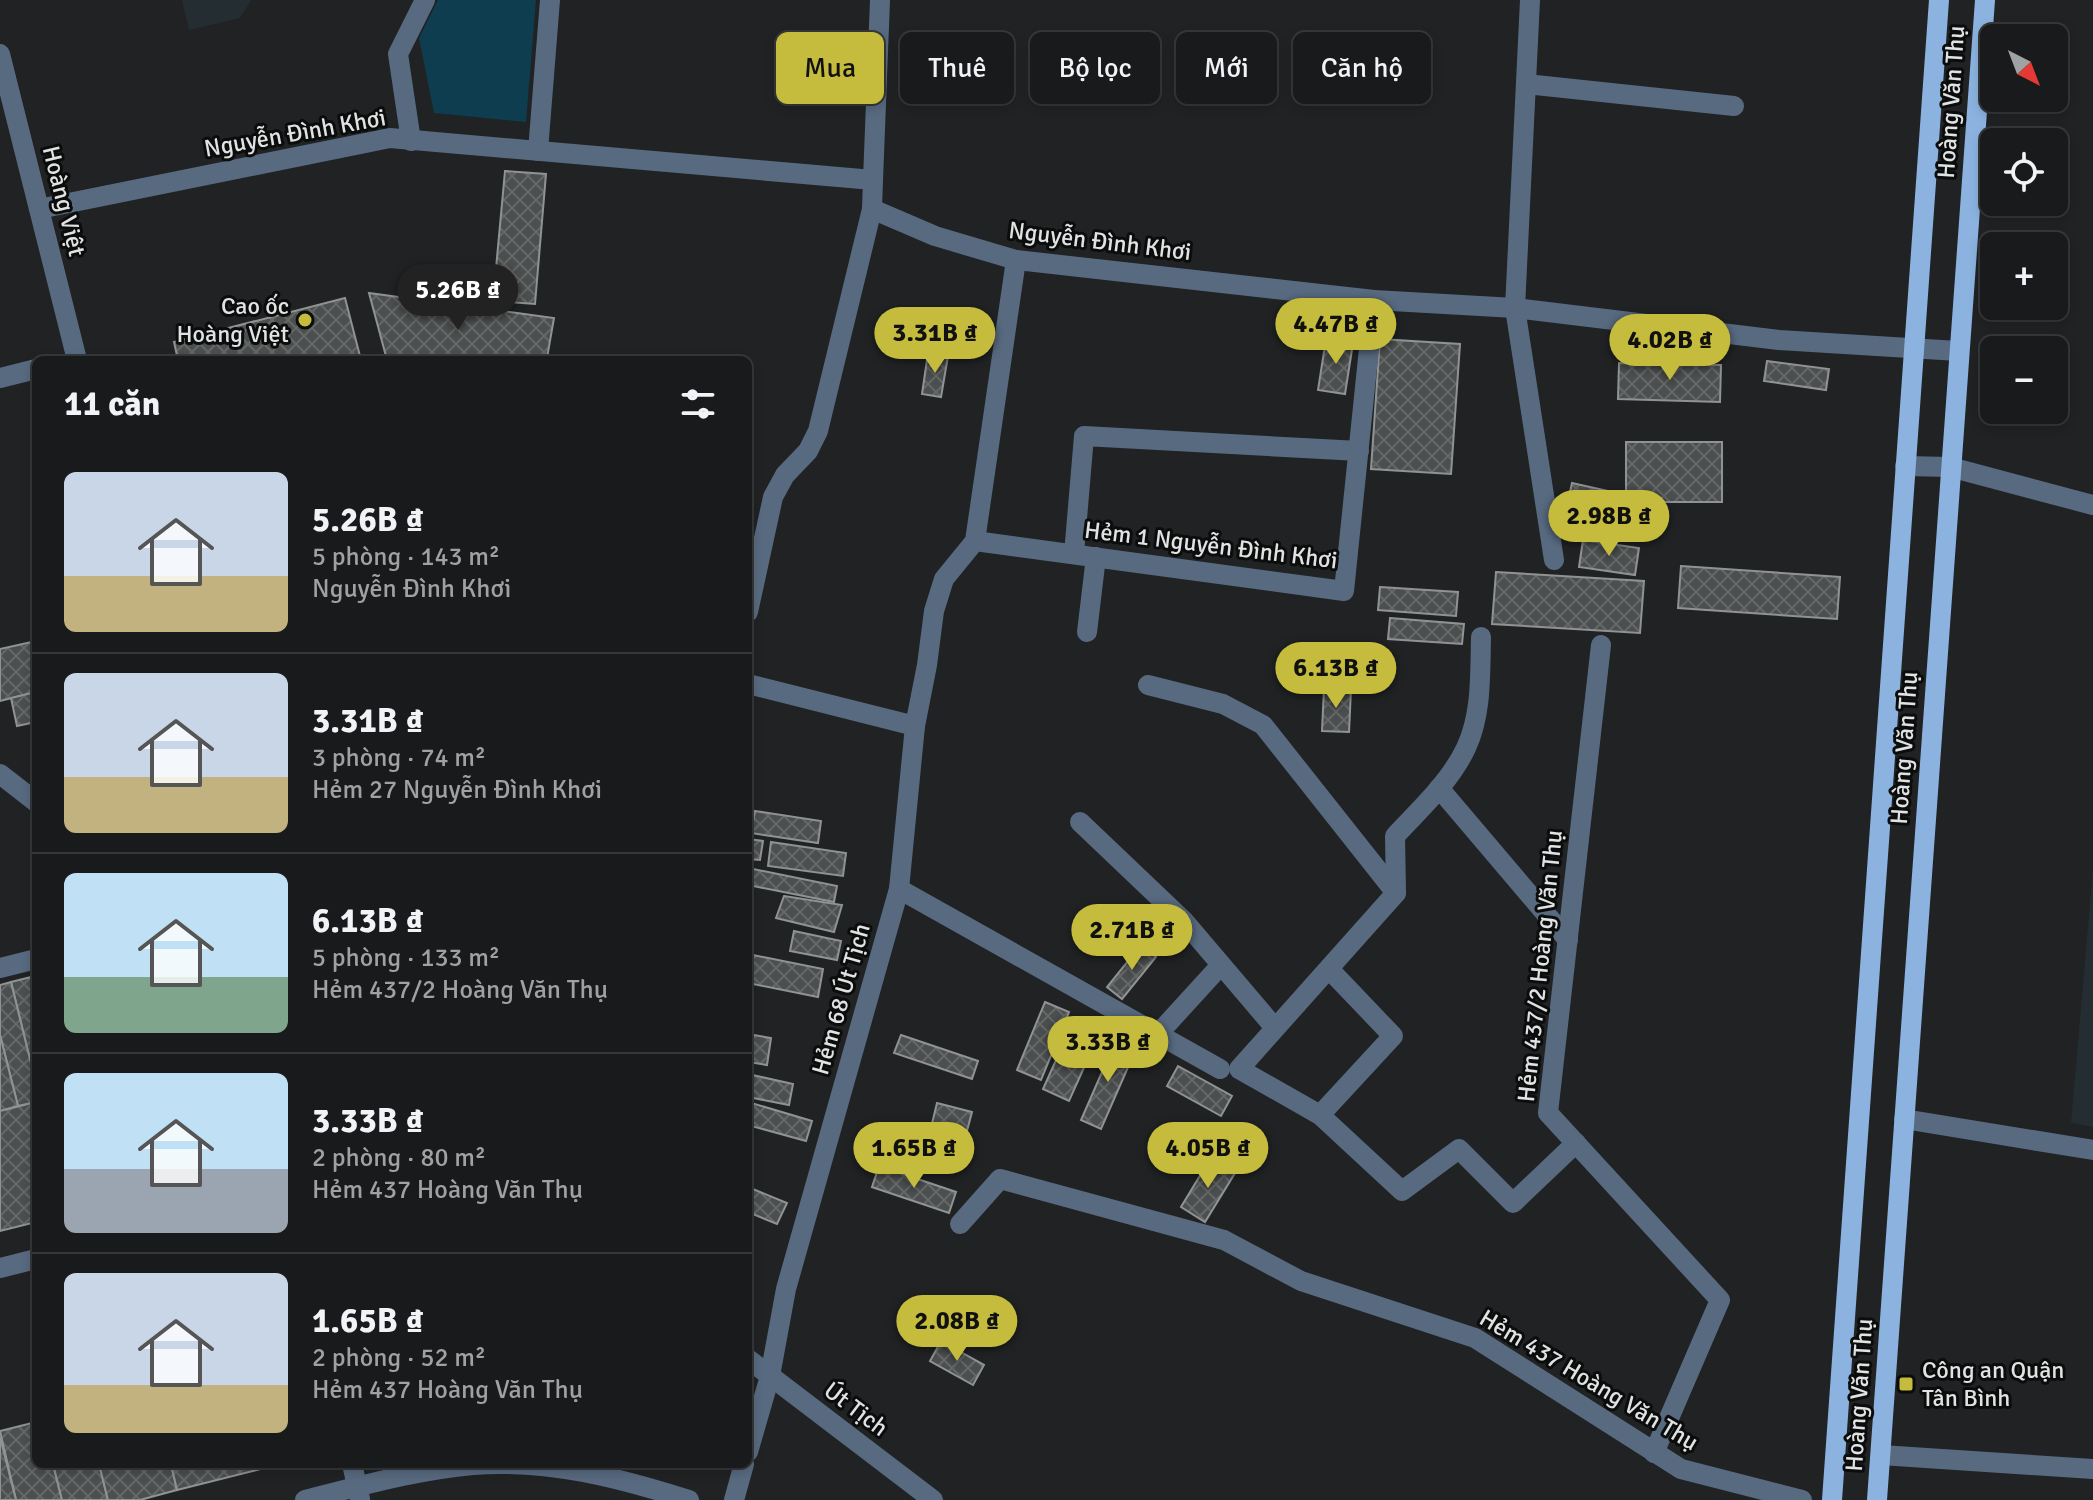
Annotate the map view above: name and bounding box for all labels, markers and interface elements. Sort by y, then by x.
street label: Hoàng Văn Thụ [1931,24,1971,180]
north arrow [1980,24,2068,112]
map controls [1980,24,2068,424]
chip: Mua [776,32,884,104]
chip: Thuê [900,32,1014,104]
chip: Bộ lọc [1030,32,1160,104]
chip: Mới [1176,32,1277,104]
chip: Căn hộ [1293,32,1431,104]
street label: Nguyễn Đình Khơi [202,102,388,164]
button: locate [1980,128,2068,216]
street label: Hoàng Việt [36,143,92,259]
street label: Nguyễn Đình Khơi [1007,215,1193,267]
button: + [1980,232,2068,320]
pin: 5.26B ₫ [384,264,532,332]
text: 5.26B ₫ [415,274,501,306]
place label: Cao ốc Hoàng Việt [176,291,289,349]
pin: 4.47B ₫ [1262,298,1410,366]
pin: 3.31B ₫ [861,307,1009,375]
text: 4.47B ₫ [1293,308,1379,340]
marker: Cao ốc Hoàng Việt [296,311,314,329]
pin: 4.02B ₫ [1596,314,1744,382]
text: 3.31B ₫ [892,317,978,349]
text: 4.02B ₫ [1627,324,1713,356]
button: − [1980,336,2068,424]
icon: filters [676,382,720,426]
text: 11 căn [64,383,160,425]
pin: 2.98B ₫ [1535,490,1683,558]
text: 5.26B ₫ [312,499,424,541]
text: 2.98B ₫ [1566,500,1652,532]
icon: home [128,504,224,600]
street label: Hẻm 1 Nguyễn Đình Khơi [1083,515,1339,575]
text: 5 phòng · 143 m² [312,541,500,573]
text: Nguyễn Đình Khơi [312,573,511,605]
pin: 6.13B ₫ [1262,642,1410,710]
text: 6.13B ₫ [1293,652,1379,684]
street label: Hoàng Văn Thụ [1884,670,1924,826]
text: 3.31B ₫ [312,700,424,742]
icon: home [128,705,224,801]
text: 3 phòng · 74 m² [312,742,486,774]
text: Hẻm 27 Nguyễn Đình Khơi [312,774,602,806]
street label: Hẻm 437/2 Hoàng Văn Thụ [1511,829,1569,1103]
text: 6.13B ₫ [312,900,424,942]
pin: 2.71B ₫ [1058,904,1206,972]
icon: home [128,905,224,1001]
text: 2.71B ₫ [1089,914,1175,946]
street label: Hẻm 68 Út Tịch [805,920,877,1078]
text: 5 phòng · 133 m² [312,942,500,974]
text: Hẻm 437/2 Hoàng Văn Thụ [312,974,608,1006]
pin: 3.33B ₫ [1034,1016,1182,1084]
text: 3.33B ₫ [1065,1026,1151,1058]
text: 3.33B ₫ [312,1100,424,1142]
icon: home [128,1105,224,1201]
pin: 1.65B ₫ [840,1122,988,1190]
pin: 4.05B ₫ [1134,1122,1282,1190]
text: 1.65B ₫ [871,1132,957,1164]
text: 4.05B ₫ [1165,1132,1251,1164]
text: 2 phòng · 80 m² [312,1142,486,1174]
text: Hẻm 437 Hoàng Văn Thụ [312,1174,583,1206]
pin: 2.08B ₫ [883,1295,1031,1363]
text: 1.65B ₫ [312,1300,424,1342]
street label: Hẻm 437 Hoàng Văn Thụ [1474,1303,1704,1457]
icon: home [128,1305,224,1401]
text: 2.08B ₫ [914,1305,1000,1337]
street label: Hoàng Văn Thụ [1839,1317,1879,1473]
text: 2 phòng · 52 m² [312,1342,486,1374]
place label: Công an Quận Tân Bình [1922,1355,2064,1413]
text: Hẻm 437 Hoàng Văn Thụ [312,1374,583,1406]
street label: Út Tịch [818,1375,894,1443]
marker: Công an Quận Tân Bình [1897,1375,1915,1393]

